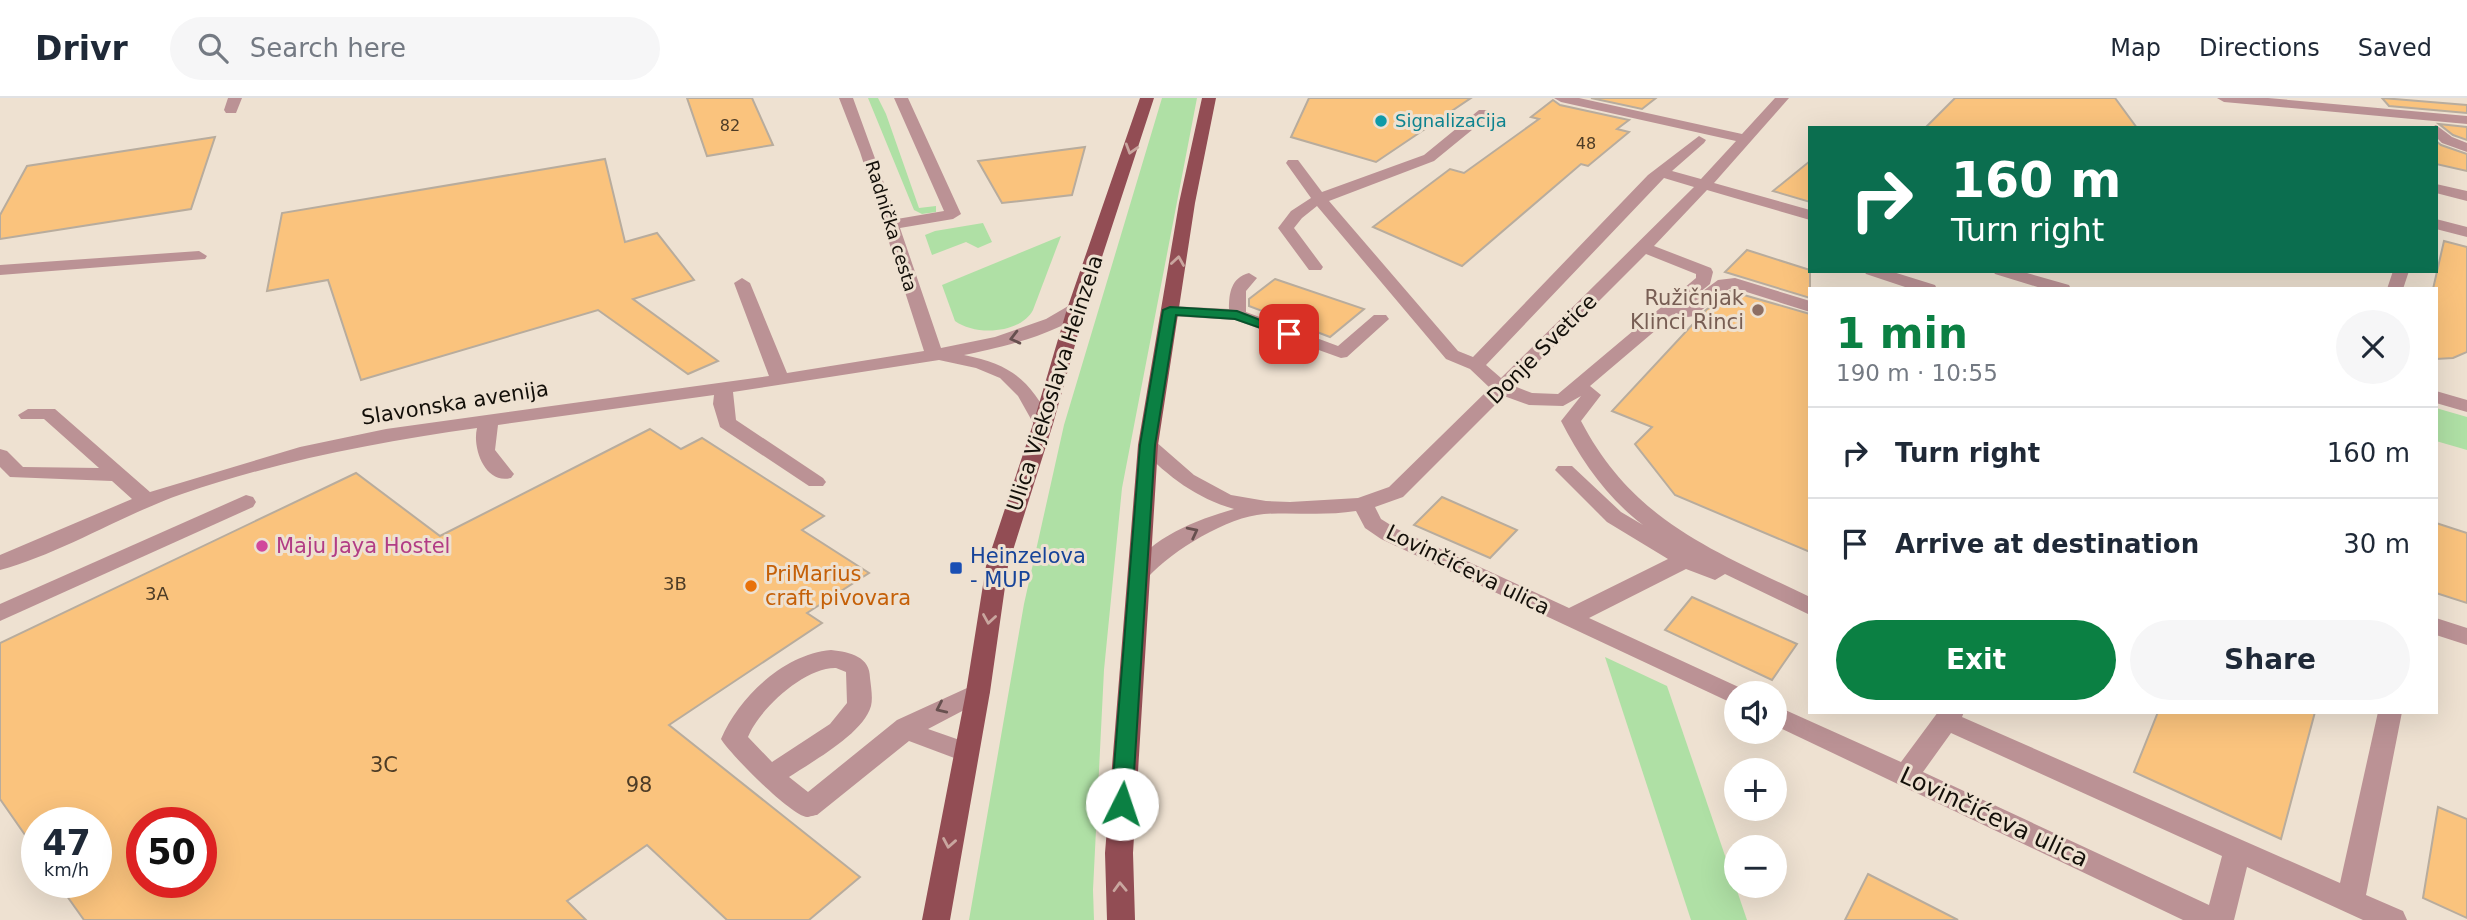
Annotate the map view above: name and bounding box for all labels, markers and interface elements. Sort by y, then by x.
search box [170,17,660,80]
text: Drivr [35,29,128,68]
icon: search [194,29,232,67]
text: Search here [250,33,406,63]
text: Map [2110,34,2161,62]
text: Directions [2199,34,2320,62]
text: Saved [2358,34,2432,62]
place label: Signalizacija [1395,110,1507,131]
marker: Signalizacija [1373,113,1389,129]
house number: 82 [720,116,740,135]
house number: 48 [1576,134,1596,153]
one-way arrow [1125,142,1139,155]
text: 160 m [1951,152,2121,209]
icon: right [1836,154,1927,245]
street label: Radnička cesta [862,158,921,294]
text: Turn right [1951,211,2104,249]
street label: Ulica Vjekoslava Heinzela [1002,252,1108,514]
one-way arrow [1170,255,1185,267]
place label: Ružičnjak Klinci Rinci [1630,286,1745,334]
street label: Donje Svetice [1482,289,1602,409]
marker: Ružičnjak Klinci Rinci [1750,302,1766,318]
pin [1259,304,1319,364]
text: 1 min [1836,309,1968,358]
button: close [2336,310,2410,384]
icon: arrive [1270,315,1308,353]
one-way arrow [1009,330,1021,344]
text: 190 m · 10:55 [1836,360,1998,386]
street label: Slavonska avenija [360,376,550,430]
icon: right [1836,434,1874,472]
text: Turn right [1895,438,2040,468]
text: 160 m [2327,438,2410,468]
street label: Lovinčićeva ulica [1382,520,1554,620]
icon: arrive [1836,525,1874,563]
one-way arrow [1186,527,1198,541]
text: Arrive at destination [1895,529,2199,559]
text: 30 m [2343,529,2410,559]
place label: Maju Jaya Hostel [276,534,450,558]
marker: Maju Jaya Hostel [254,538,270,554]
place label: Heinzelova - MUP [970,544,1086,592]
marker: Heinzelova - MUP [948,560,964,576]
place label: PriMarius craft pivovara [765,562,911,610]
house number: 3B [663,573,687,594]
marker: PriMarius craft pivovara [743,578,759,594]
house number: 3A [145,583,170,604]
one-way arrow [982,613,997,625]
button: Exit [1836,620,2116,700]
button: Share [2130,620,2410,700]
map controls [1724,681,1787,898]
button: sound [1724,681,1787,744]
one-way arrow [936,700,948,714]
house number: 3C [370,753,398,777]
button: + [1724,758,1787,821]
street label: Lovinčićeva ulica [1895,761,2093,873]
position arrow [1085,767,1159,841]
house number: 98 [626,773,652,797]
speed limit sign: 50 [126,807,217,898]
text: 47 [42,823,91,863]
button: − [1724,835,1787,898]
one-way arrow [943,837,958,849]
text: km/h [44,859,89,880]
one-way arrow [1112,881,1127,892]

